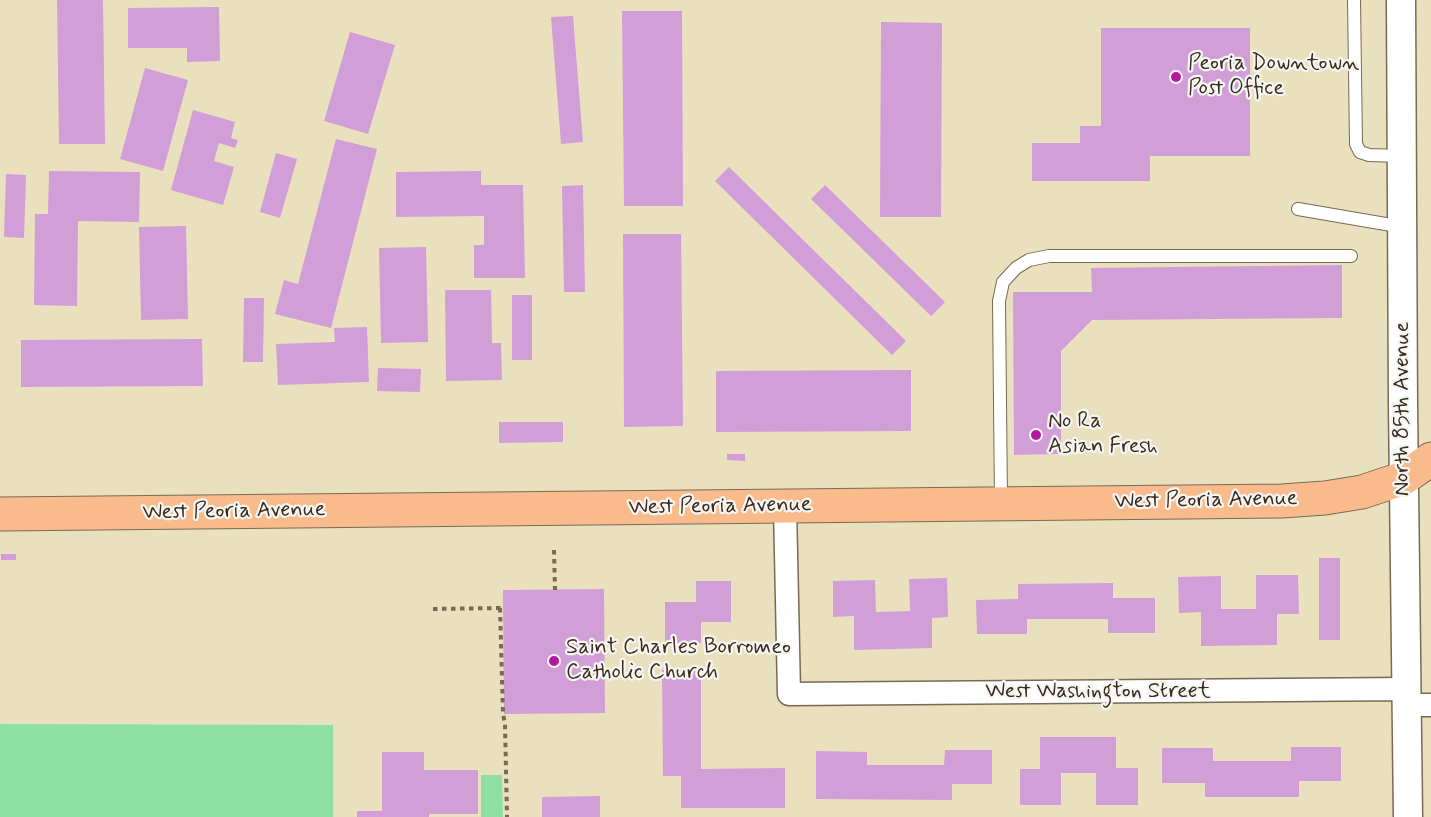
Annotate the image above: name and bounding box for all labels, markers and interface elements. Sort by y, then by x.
place label: Peoria Downtown Post Office [1188,51,1359,102]
marker: Peoria Downtown Post Office [1169,70,1183,84]
street label: North 85th Avenue [1390,322,1416,496]
place label: No Ra Asian Fresh [1048,409,1158,460]
marker: No Ra Asian Fresh [1029,428,1043,442]
street label: West Peoria Avenue [1114,486,1298,516]
street label: West Peoria Avenue [628,492,812,522]
street label: West Peoria Avenue [142,497,326,527]
place label: Saint Charles Borromeo Catholic Church [566,635,791,686]
marker: Saint Charles Borromeo Catholic Church [547,654,561,668]
street label: West Washington Street [985,679,1211,705]

